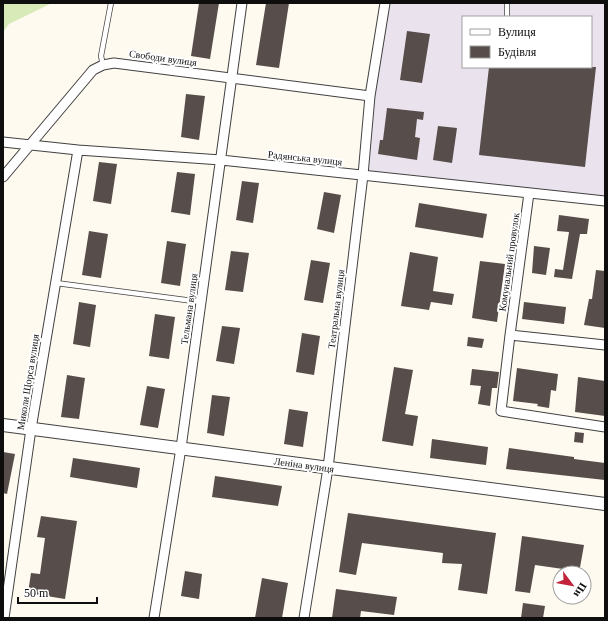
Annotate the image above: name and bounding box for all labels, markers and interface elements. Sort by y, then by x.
legend [462,16,592,68]
text: Вулиця [498,25,536,39]
text: Будівля [498,45,537,59]
street label: Свободи вулиця [128,48,198,68]
street label: Радянська вулиця [267,149,343,167]
street label: Комунальний провулок [497,212,521,312]
street label: Театральна вулиця [326,268,346,349]
street label: Тельмана вулиця [179,272,200,345]
street label: Миколи Щорса вулиця [15,333,41,431]
street label: Леніна вулиця [273,455,335,475]
north arrow [552,565,592,605]
scale bar [18,579,97,605]
text: Пн [571,581,590,600]
text: 50 m [24,586,49,600]

